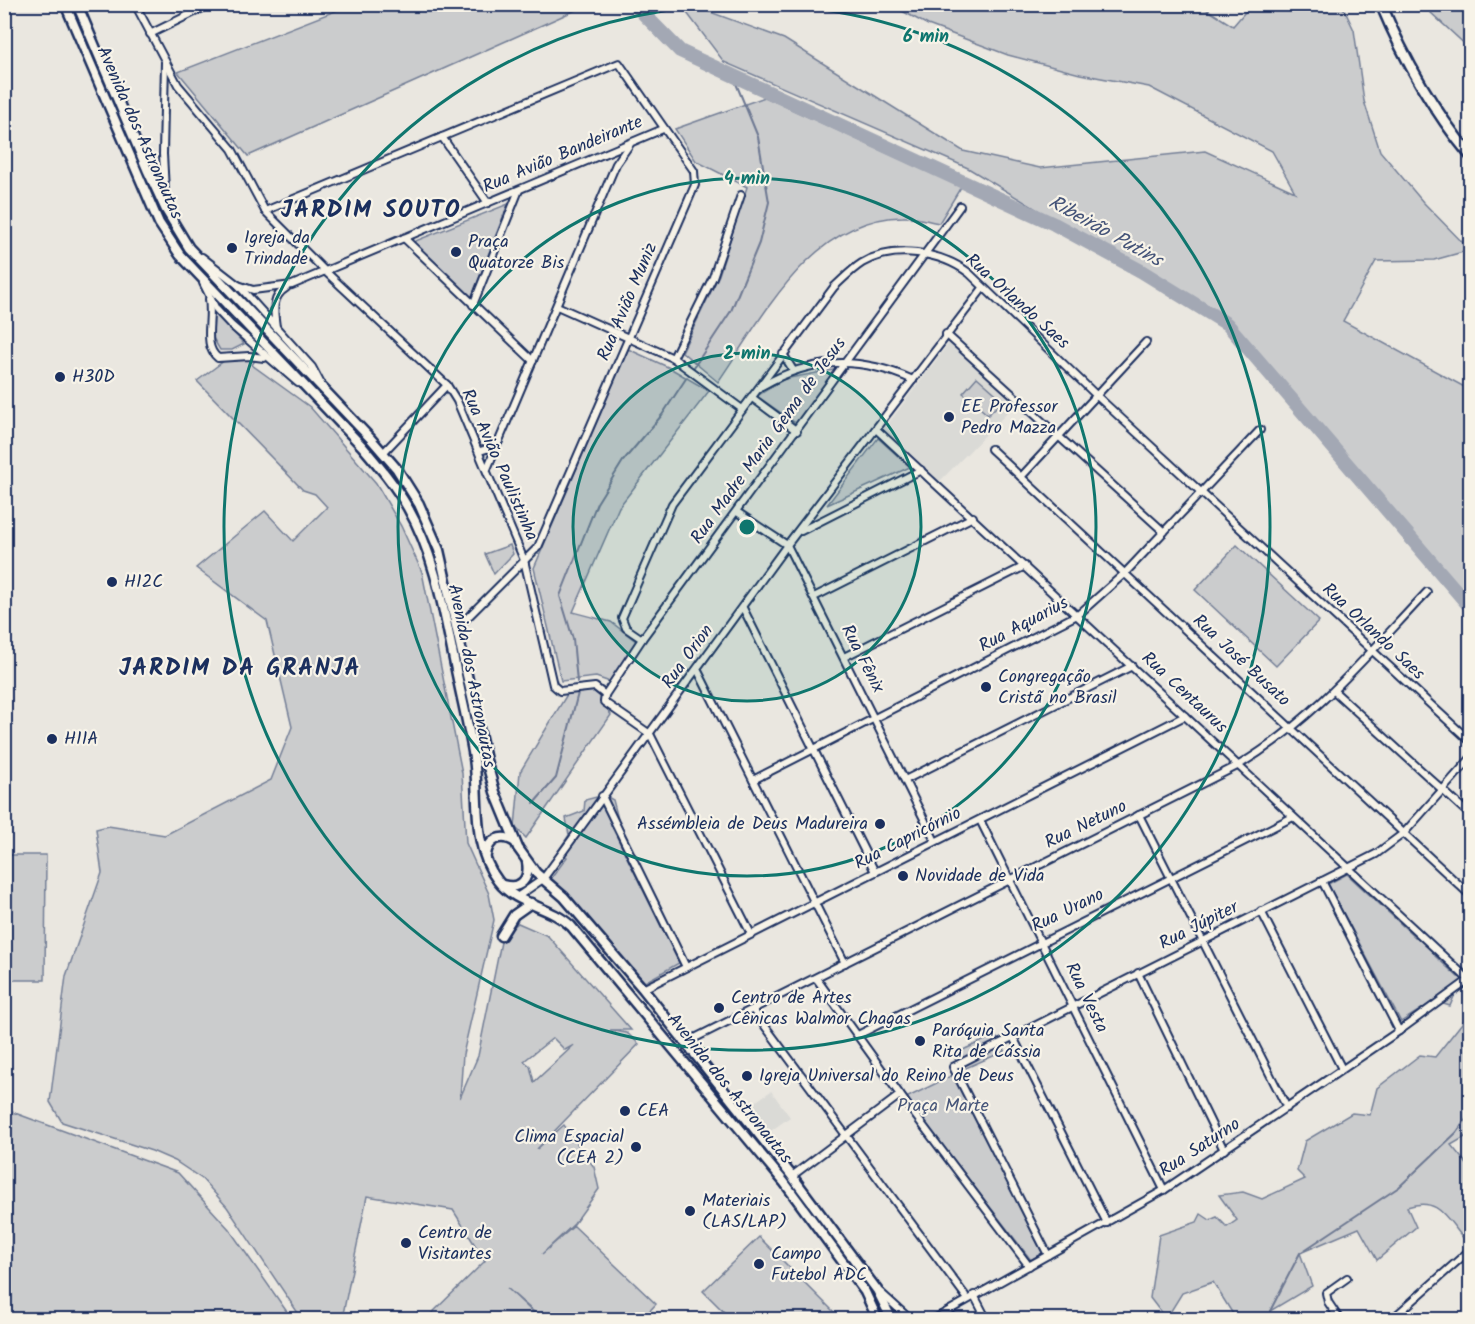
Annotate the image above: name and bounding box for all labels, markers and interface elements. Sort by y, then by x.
text: 6 min [903,23,949,52]
street label: Avenida dos Astronautas [88,42,190,224]
street label: Rua Avião Bandeirante [478,108,648,202]
text: 4 min [724,165,770,194]
water label: Ribeirão Putins [1042,187,1170,278]
district label: JARDIM SOUTO [281,191,461,230]
place label: Igreja da Trindade [244,224,310,274]
place label: Praça Quatorze Bis [468,228,565,278]
street label: Rua Avião Muniz [590,238,666,366]
marker: Igreja da Trindade [225,241,239,255]
marker: Praça Quatorze Bis [449,245,463,259]
street label: Rua Orlando Saes [958,247,1076,357]
street label: Rua Madre Maria Gema de Jesus [684,331,854,551]
text: 2 min [724,340,770,369]
place label: H30D [72,363,115,392]
marker: H30D [53,370,67,384]
street label: Rua Avião Paulistinha [452,384,546,546]
place label: EE Professor Pedro Mazza [961,393,1059,443]
marker: EE Professor Pedro Mazza [942,410,956,424]
centre of rings [737,517,757,537]
place label: H12C [124,568,163,597]
marker: H12C [105,575,119,589]
street label: Rua Orlando Saes [1315,576,1432,688]
street label: Avenida dos Astronautas [439,582,503,771]
street label: Rua Aquarius [974,589,1074,661]
street label: Rua José Busato [1185,608,1297,714]
street label: Rua Orion [655,619,721,695]
street label: Rua Fênix [832,620,892,699]
street label: Rua Centaurus [1134,645,1234,741]
district label: JARDIM DA GRANJA [119,649,361,688]
place label: Congregação Cristã no Brasil [998,663,1117,713]
marker: Congregação Cristã no Brasil [979,680,993,694]
place label: H11A [64,725,98,754]
marker: H11A [45,732,59,746]
street label: Rua Netuno [1040,793,1132,857]
street label: Rua Capricórnio [849,800,967,878]
place label: Assémbleia de Deus Madureira [637,810,868,839]
marker: Assémbleia de Deus Madureira [873,817,887,831]
place label: Novidade de Vida [915,862,1045,891]
marker: Novidade de Vida [896,869,910,883]
street label: Rua Urano [1027,881,1109,941]
street label: Rua Júpiter [1154,893,1245,958]
street label: Rua Vesta [1056,958,1116,1038]
place label: Centro de Artes Cênicas Walmor Chagas [731,984,911,1034]
marker: Centro de Artes Cênicas Walmor Chagas [712,1001,726,1015]
street label: Avenida dos Astronautas [659,1007,799,1171]
place label: Paróquia Santa Rita de Cássia [932,1017,1044,1067]
marker: Paróquia Santa Rita de Cássia [913,1034,927,1048]
place label: Igreja Universal do Reino de Deus [759,1062,1014,1091]
marker: Igreja Universal do Reino de Deus [740,1069,754,1083]
park label: Praça Marte [897,1092,989,1121]
place label: CEA [637,1097,669,1126]
marker: CEA [618,1104,632,1118]
street label: Rua Saturno [1153,1111,1247,1185]
place label: Clima Espacial (CEA 2) [514,1123,625,1173]
marker: Clima Espacial (CEA 2) [629,1140,643,1154]
place label: Materiais (LAS/LAP) [702,1187,787,1237]
marker: Materiais (LAS/LAP) [683,1204,697,1218]
place label: Centro de Visitantes [418,1219,492,1269]
marker: Centro de Visitantes [399,1236,413,1250]
place label: Campo Futebol ADC [771,1240,867,1290]
marker: Campo Futebol ADC [752,1257,766,1271]

